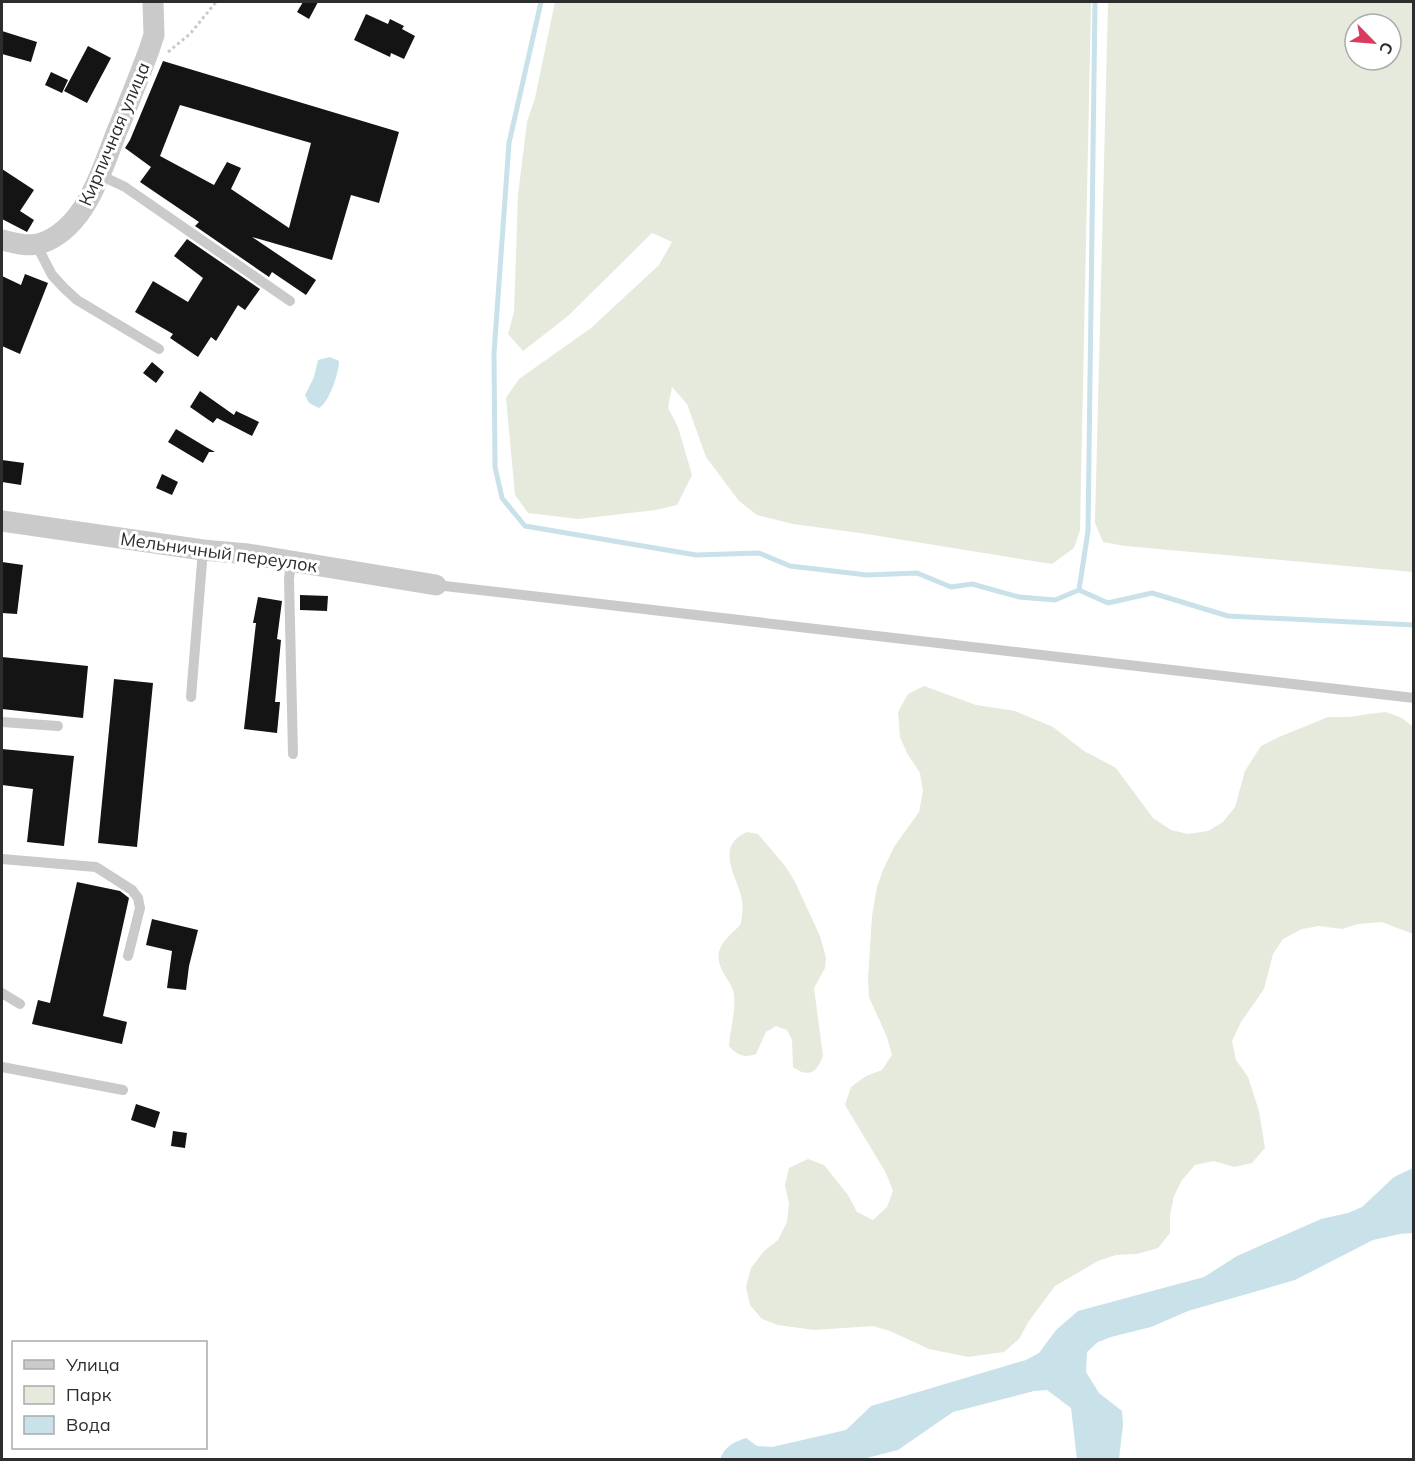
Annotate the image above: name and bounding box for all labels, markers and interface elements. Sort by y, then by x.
north arrow [1343,12,1403,72]
text: С [1375,39,1398,58]
street label: Кирпичная улица [73,59,155,209]
street label: Мельничный переулок [119,527,319,577]
legend [12,1341,207,1449]
text: Улица [65,1353,120,1376]
text: Парк [66,1383,112,1406]
text: Вода [66,1413,111,1436]

